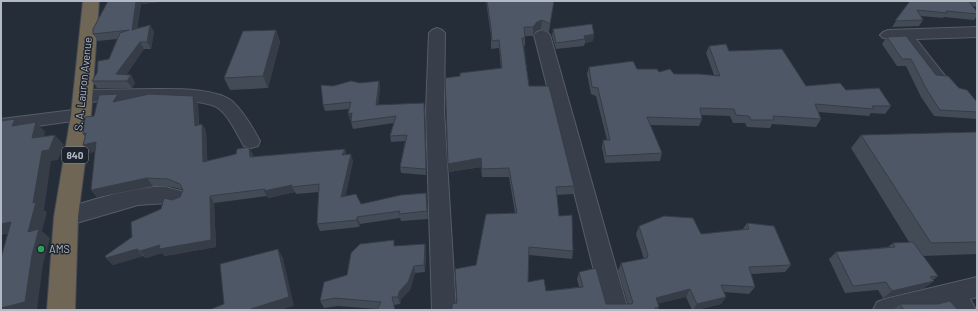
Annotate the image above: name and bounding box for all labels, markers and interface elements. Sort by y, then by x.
street label: S. A. Lauron Avenue [71,36,94,132]
road number: 840 [62,147,88,163]
place label: AMS [49,242,70,255]
marker: AMS [36,244,46,254]

